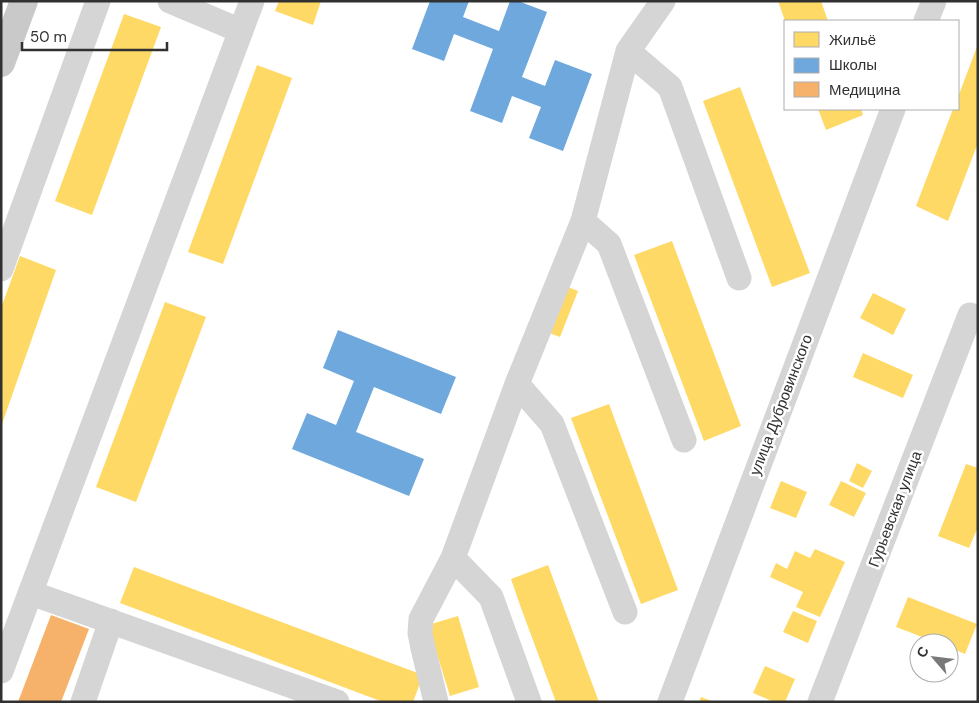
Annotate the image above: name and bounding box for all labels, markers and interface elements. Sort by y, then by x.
scale bar [22,20,168,52]
legend [784,20,959,110]
text: 50 m [30,27,67,47]
text: Жильё [829,30,876,50]
text: Школы [829,55,877,75]
text: Медицина [829,80,901,100]
street label: улица Дубровинского [745,332,817,478]
street label: Гурьевская улица [864,447,927,570]
north arrow [909,633,959,683]
text: С [912,643,933,661]

